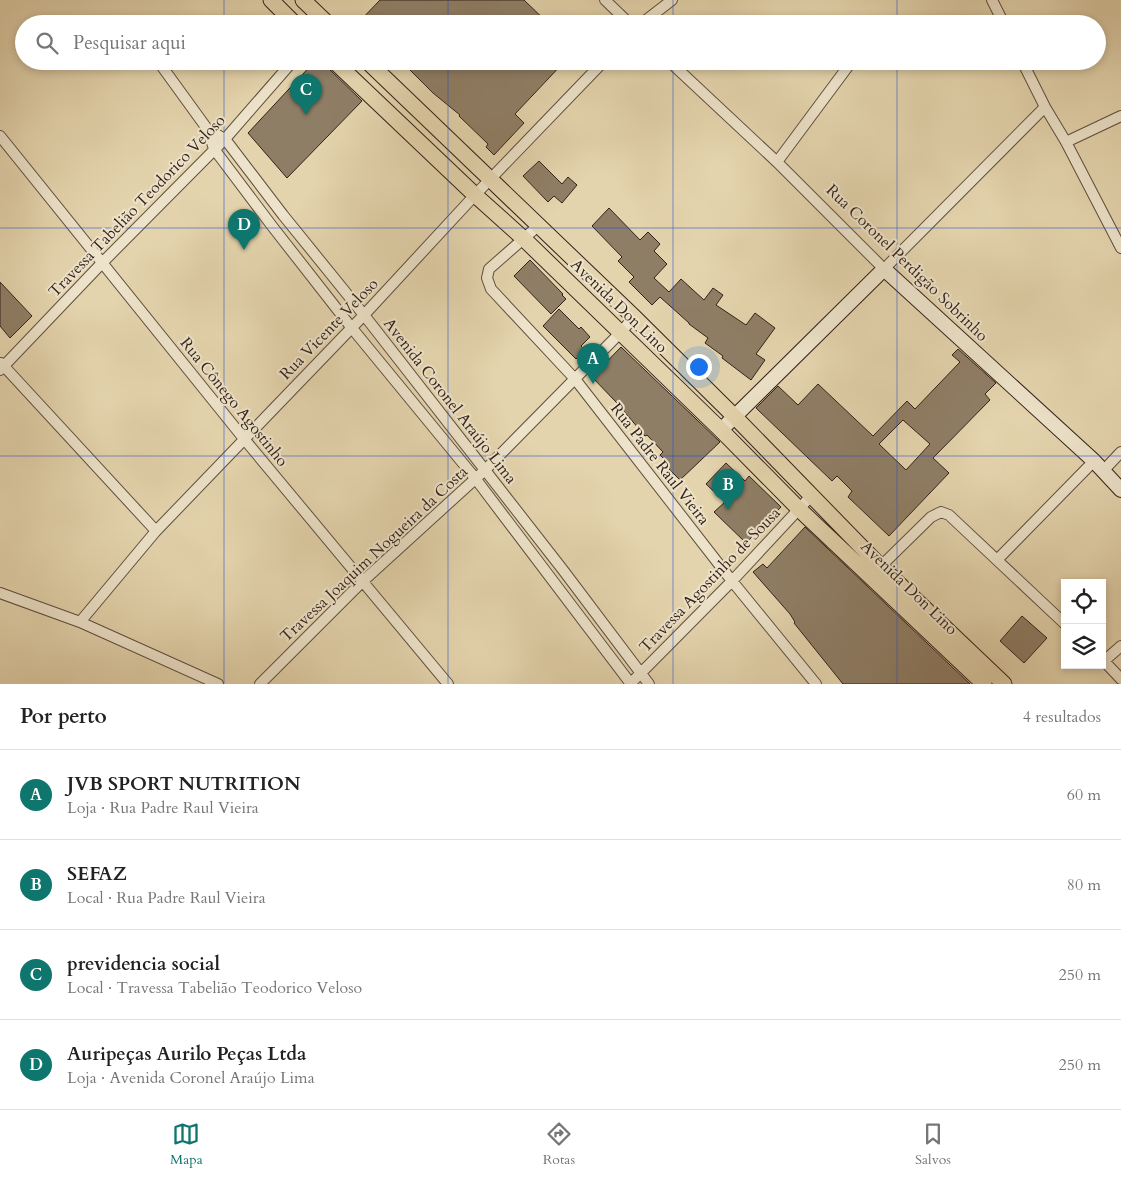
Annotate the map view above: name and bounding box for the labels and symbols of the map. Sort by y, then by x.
pin: C [290,74,322,115]
street label: Travessa Tabelião Teodorico Veloso [44,110,231,302]
street label: Rua Coronel Perdigão Sobrinho [821,179,993,347]
pin: D [228,209,260,250]
street label: Avenida Don Lino [566,254,673,358]
street label: Rua Vicente Veloso [275,273,383,385]
street label: Avenida Coronel Araújo Lima [378,313,522,489]
street label: Rua Cônego Agostinho [175,333,293,472]
pin: A [577,343,609,384]
your location [686,354,712,380]
street label: Rua Padre Raul Vieira [605,398,715,530]
street label: Travessa Joaquim Nogueira da Costa [275,461,473,647]
pin: B [712,469,744,510]
street label: Travessa Agostinho de Sousa [635,502,785,658]
street label: Avenida Don Lino [856,536,963,640]

